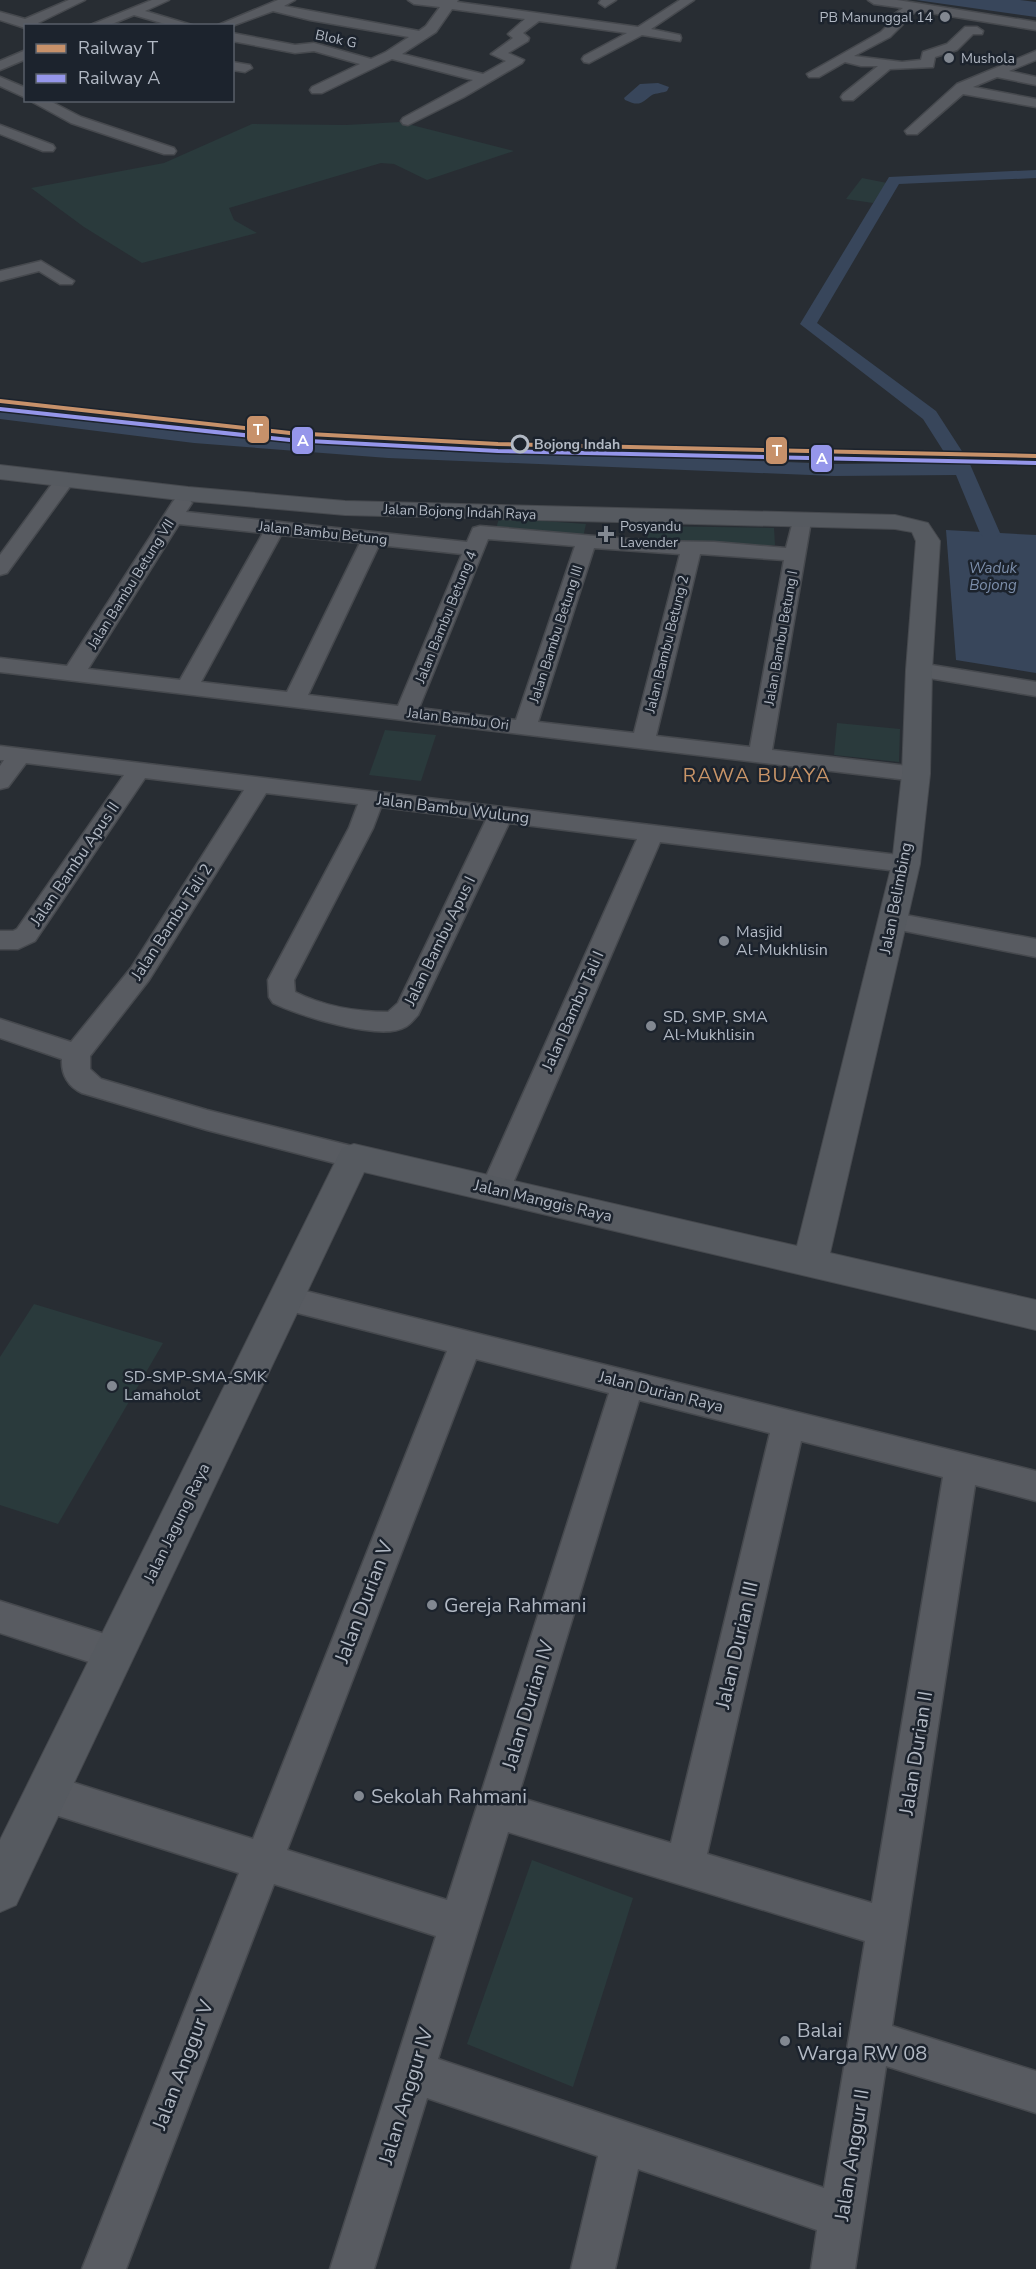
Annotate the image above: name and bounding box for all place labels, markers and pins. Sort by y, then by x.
place label: PB Manunggal 14 [820,8,933,27]
marker: PB Manunggal 14 [938,10,952,24]
place label: Mushola [961,49,1015,68]
marker: Mushola [942,51,956,65]
marker: Bojong Indah [511,435,529,453]
place label: Bojong Indah [534,435,620,454]
place label: Posyandu Lavender [620,517,681,552]
marker: Posyandu Lavender [597,525,615,543]
place label: Masjid Al-Mukhlisin [736,921,828,961]
marker: Masjid Al-Mukhlisin [717,934,731,948]
place label: SD, SMP, SMA Al-Mukhlisin [663,1006,768,1046]
marker: SD, SMP, SMA Al-Mukhlisin [644,1019,658,1033]
place label: SD-SMP-SMA-SMK Lamaholot [124,1366,268,1406]
marker: SD-SMP-SMA-SMK Lamaholot [105,1379,119,1393]
place label: Gereja Rahmani [444,1592,586,1619]
marker: Gereja Rahmani [425,1598,439,1612]
place label: Sekolah Rahmani [371,1783,527,1810]
marker: Sekolah Rahmani [352,1789,366,1803]
place label: Balai Warga RW 08 [797,2017,927,2067]
marker: Balai Warga RW 08 [778,2034,792,2048]

